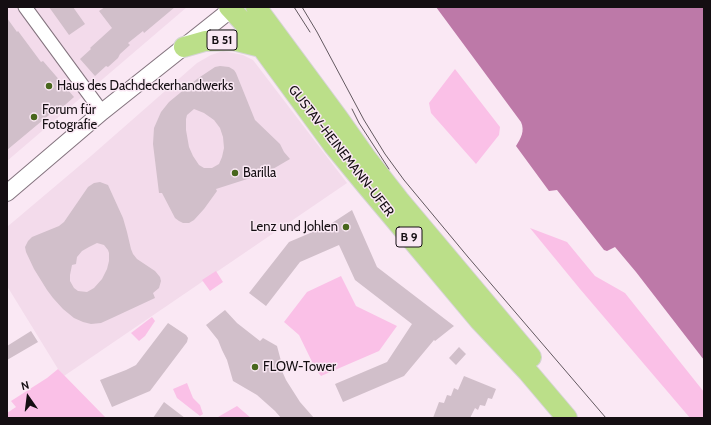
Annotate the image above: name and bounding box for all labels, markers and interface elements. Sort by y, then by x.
road number: B 51 [207,30,237,50]
place label: Haus des Dachdeckerhandwerks [57,78,233,94]
marker: Haus des Dachdeckerhandwerks [44,81,54,91]
street label: GUSTAV-HEINEMANN-UFER [285,82,397,220]
place label: Forum für Fotografie [42,102,97,133]
marker: Forum für Fotografie [29,112,39,122]
place label: Barilla [243,165,276,181]
marker: Barilla [230,168,240,178]
place label: Lenz und Johlen [250,219,338,235]
marker: Lenz und Johlen [341,222,351,232]
road number: B 9 [396,227,422,247]
place label: FLOW-Tower [263,359,336,375]
marker: FLOW-Tower [250,362,260,372]
north arrow [8,377,48,417]
text: N [20,378,31,393]

